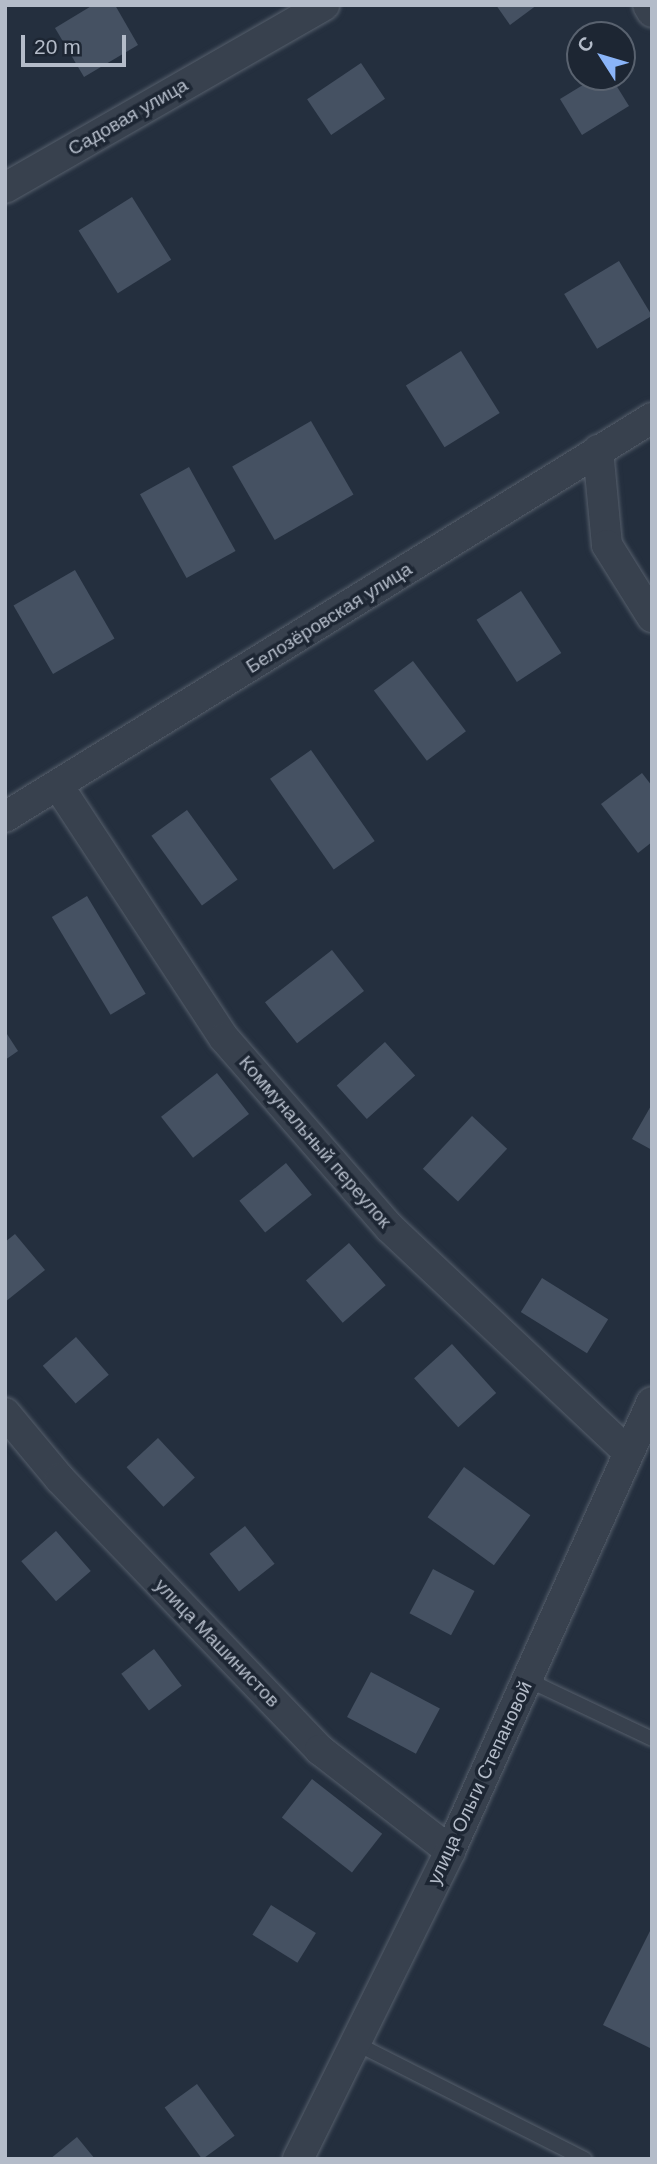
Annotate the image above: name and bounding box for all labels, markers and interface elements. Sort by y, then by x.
scale bar [24,21,130,65]
north arrow [566,21,636,91]
text: С [573,32,598,56]
text: 20 m [34,35,81,58]
street label: Садовая улица [64,74,192,160]
street label: Белозёровская улица [242,558,416,678]
street label: Коммунальный переулок [234,1051,396,1233]
street label: улица Машинистов [150,1574,284,1712]
street label: улица Ольги Степановой [423,1678,537,1888]

